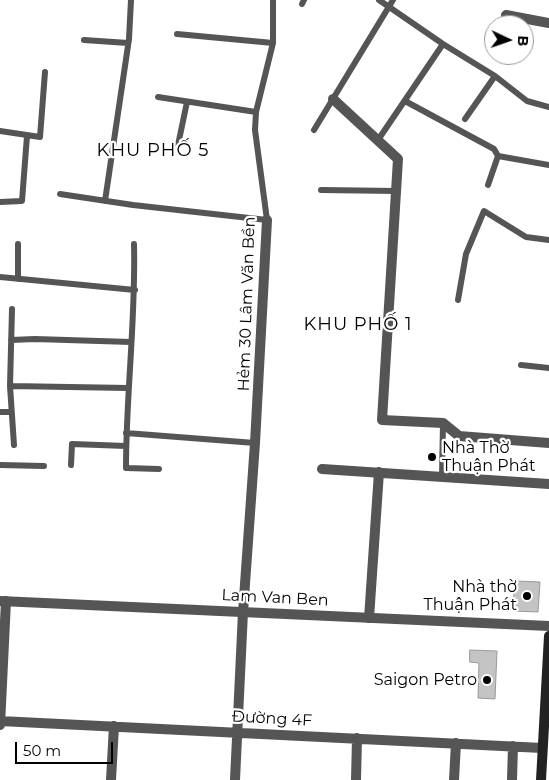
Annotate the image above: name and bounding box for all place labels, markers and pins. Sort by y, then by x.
place label: Nhà Thờ Thuận Phát [442,438,535,476]
marker: Nhà Thờ Thuận Phát [426,451,438,463]
place label: Nhà thờ Thuận Phát [424,577,517,615]
marker: Nhà thờ Thuận Phát [521,590,533,602]
place label: Saigon Petro [374,670,477,690]
marker: Saigon Petro [481,674,493,686]

